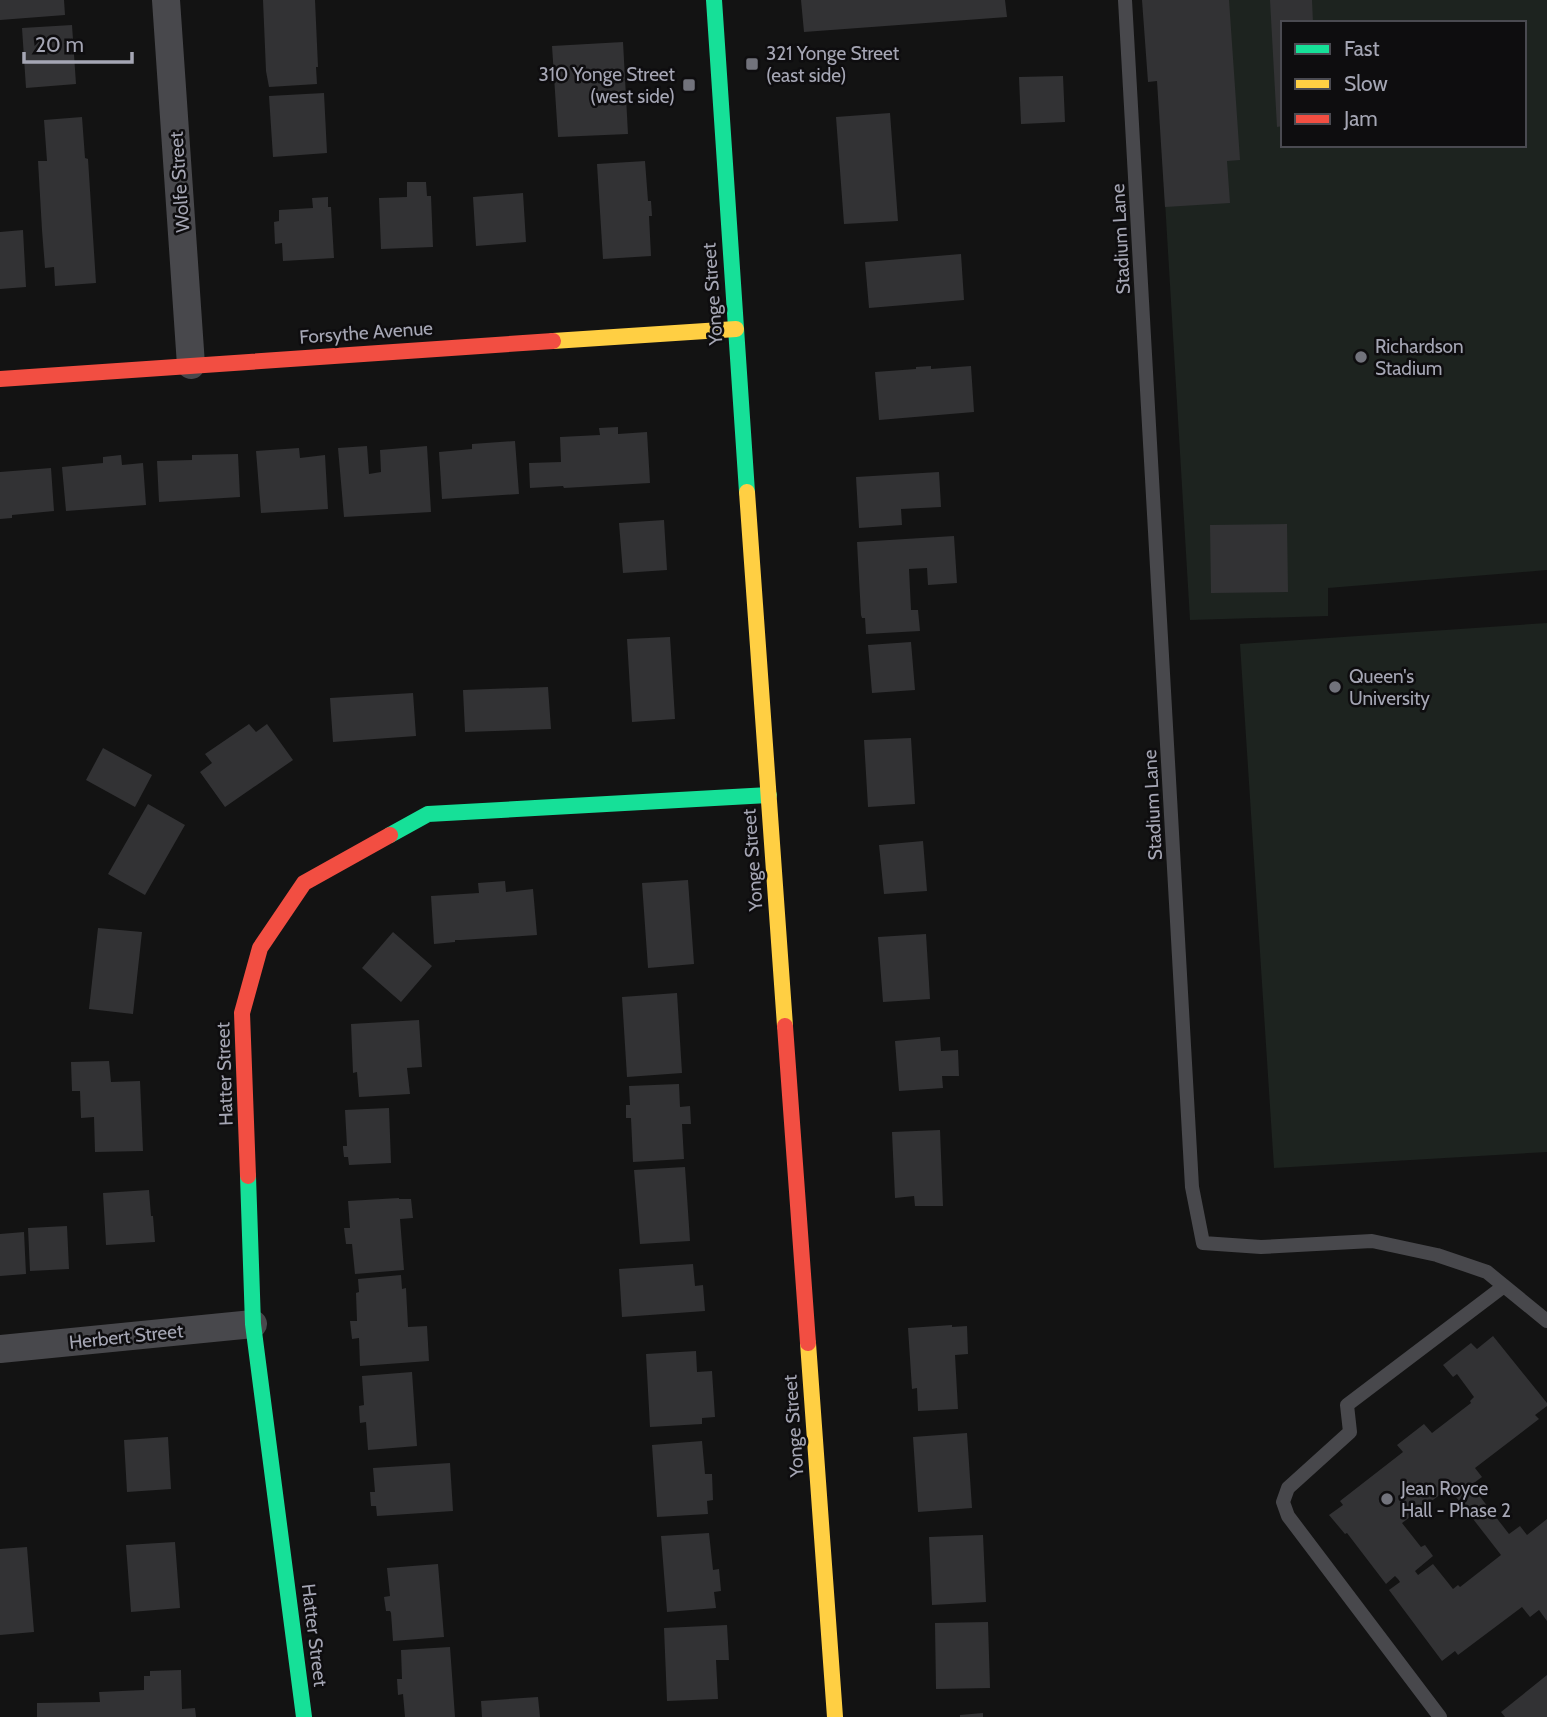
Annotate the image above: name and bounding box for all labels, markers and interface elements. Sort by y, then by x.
scale bar [24,21,133,65]
legend [1281,21,1526,147]
text: 20 m [35,32,84,57]
text: Fast [1344,36,1380,61]
place label: 321 Yonge Street (east side) [766,42,900,87]
marker: 321 Yonge Street (east side) [744,56,760,72]
place label: 310 Yonge Street (west side) [538,63,676,108]
text: Slow [1344,71,1388,96]
marker: 310 Yonge Street (west side) [681,77,697,93]
text: Jam [1343,106,1378,131]
street label: Wolfe Street [164,130,194,233]
street label: Stadium Lane [1106,183,1135,295]
street label: Yonge Street [697,241,728,347]
street label: Forsythe Avenue [298,316,434,349]
place label: Richardson Stadium [1375,335,1464,380]
marker: Richardson Stadium [1353,349,1369,365]
place label: Queen's University [1349,665,1430,710]
marker: Queen's University [1327,679,1343,695]
street label: Stadium Lane [1138,749,1167,861]
street label: Yonge Street [737,807,768,913]
street label: Hatter Street [211,1021,238,1126]
street label: Herbert Street [68,1319,185,1354]
street label: Yonge Street [778,1373,809,1479]
place label: Jean Royce Hall - Phase 2 [1400,1477,1511,1522]
marker: Jean Royce Hall - Phase 2 [1379,1491,1395,1507]
street label: Hatter Street [297,1582,332,1689]

